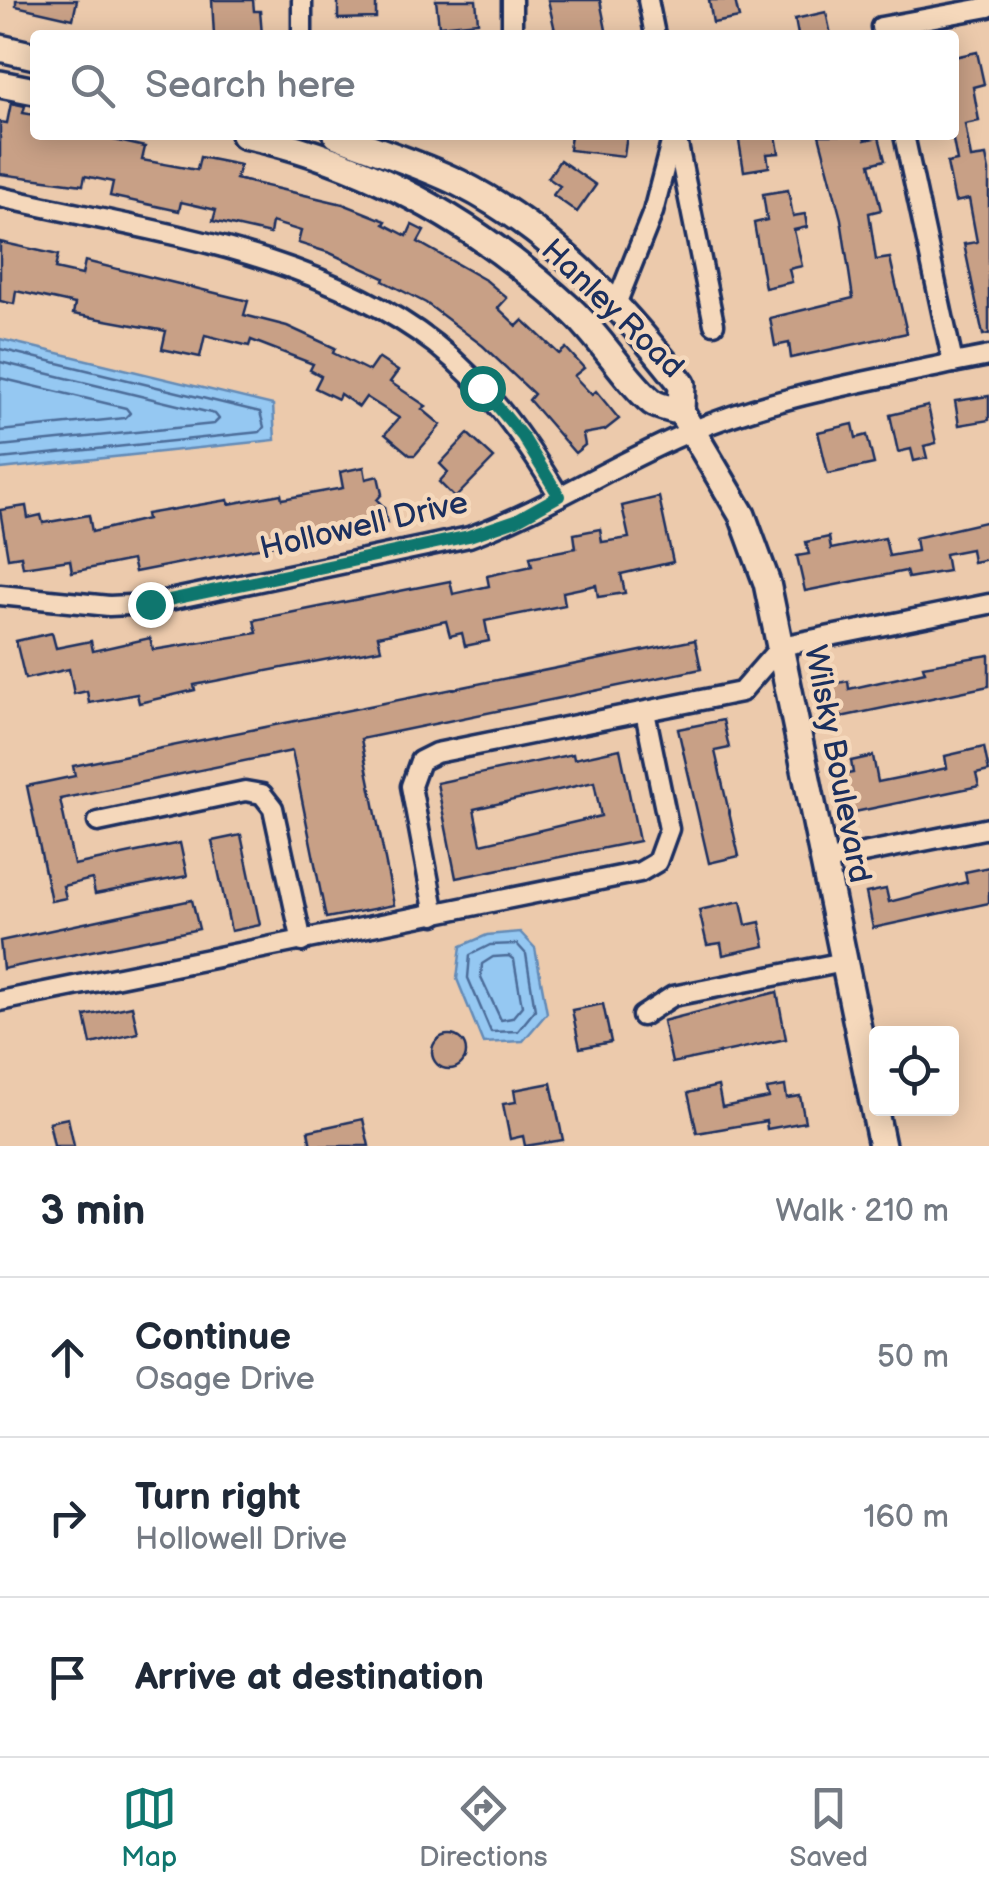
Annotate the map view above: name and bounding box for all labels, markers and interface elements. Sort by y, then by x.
search box [30,30,959,140]
icon: search [65,58,120,113]
text: Search here [145,63,356,108]
street label: Hanley Road [532,231,692,387]
route start [460,366,506,412]
street label: Hollowell Drive [256,483,472,569]
route end [128,582,174,628]
street label: Wilsky Boulevard [795,642,879,886]
map controls [869,1026,959,1116]
button: locate [869,1026,959,1116]
text: 3 min [40,1186,145,1237]
text: Walk · 210 m [775,1192,949,1231]
text: Continue [135,1315,291,1360]
icon: ahead [40,1330,95,1385]
text: 50 m [877,1338,949,1377]
text: Osage Drive [135,1360,315,1399]
text: Turn right [135,1475,300,1520]
icon: right [40,1490,95,1545]
text: 160 m [863,1498,949,1537]
text: Hollowell Drive [135,1520,347,1559]
icon: arrive [40,1650,95,1705]
text: Arrive at destination [135,1655,484,1700]
tab: Map [121,1781,177,1874]
tab: Directions [419,1781,548,1874]
tab: Saved [790,1781,868,1874]

